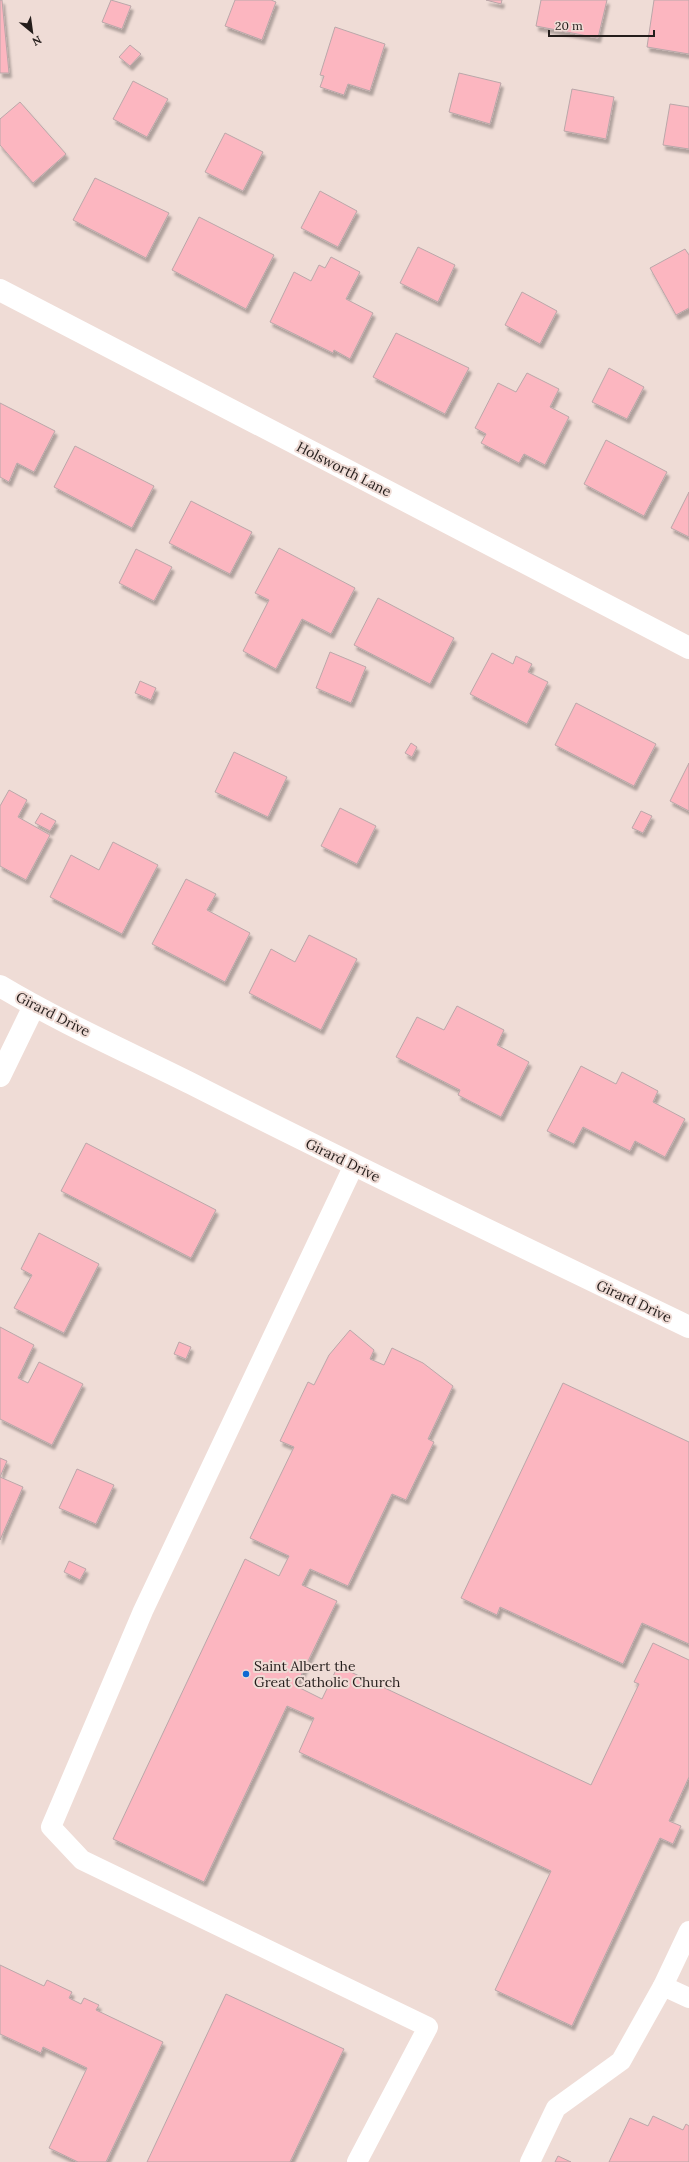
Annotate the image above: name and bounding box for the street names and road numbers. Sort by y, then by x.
street label: Holsworth Lane [294,437,395,501]
street label: Girard Drive [13,988,93,1041]
street label: Girard Drive [303,1134,384,1186]
street label: Girard Drive [594,1276,675,1326]

